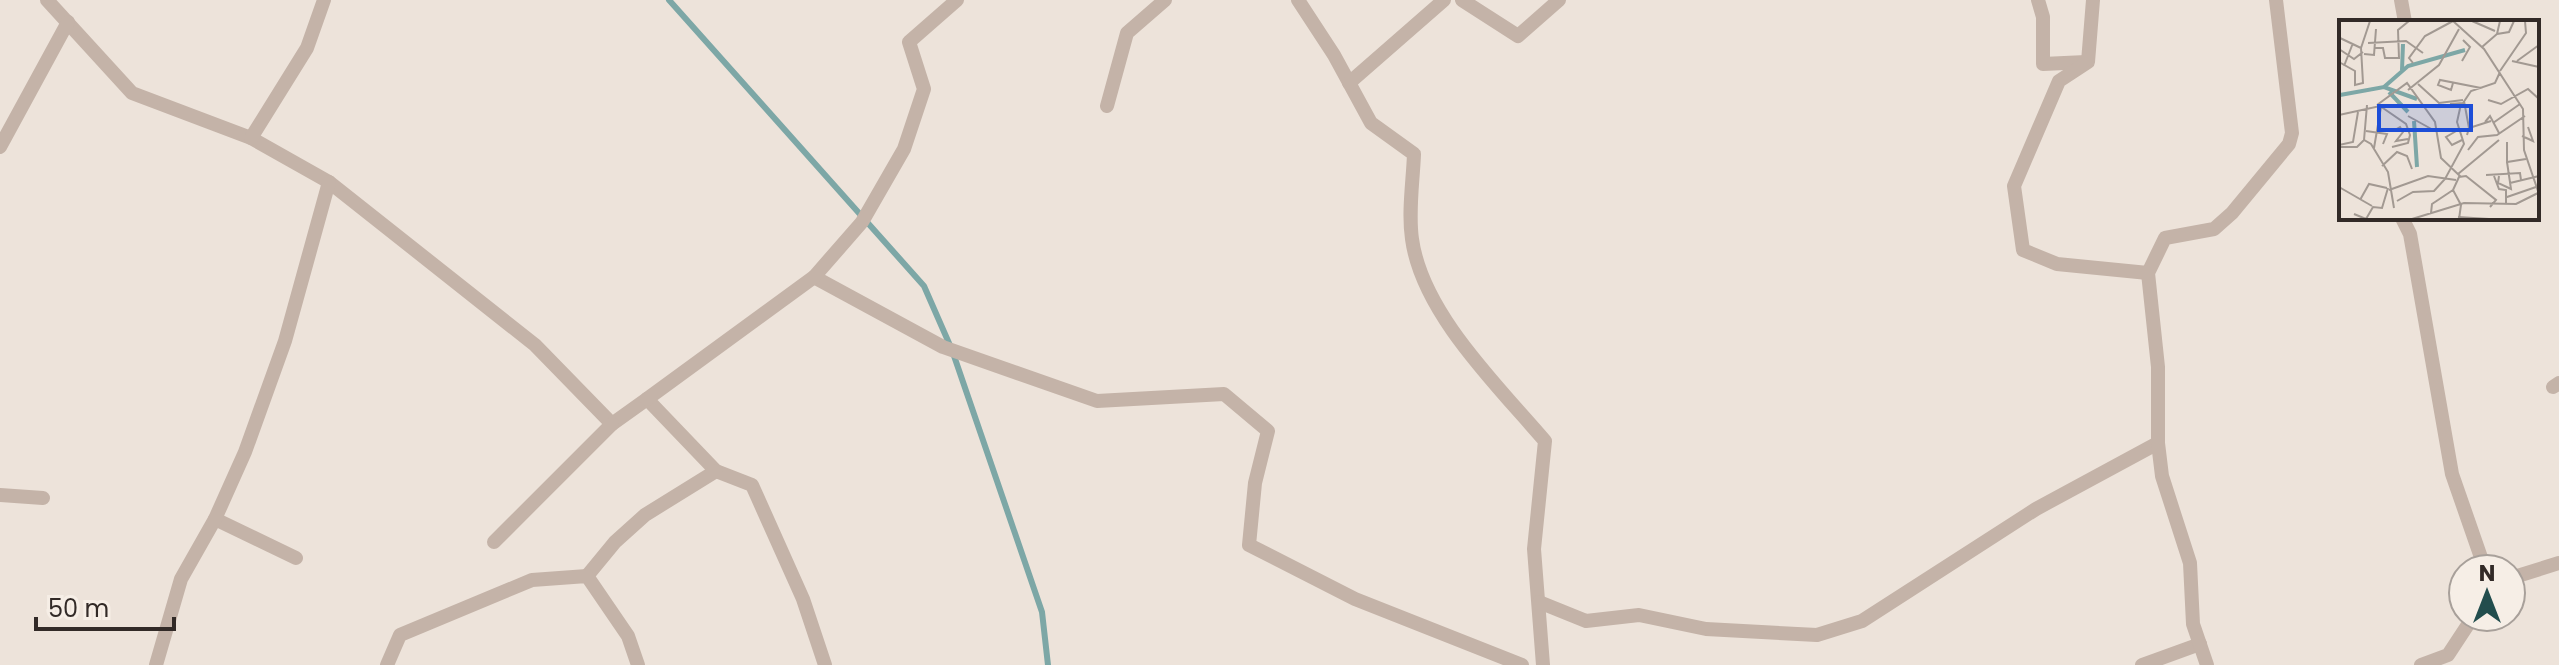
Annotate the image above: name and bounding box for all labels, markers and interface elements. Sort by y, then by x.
inset map [2339,20,2539,220]
north arrow [2447,553,2527,633]
text: N [2479,558,2495,589]
scale bar [36,581,174,631]
text: 50 m [48,592,109,625]

